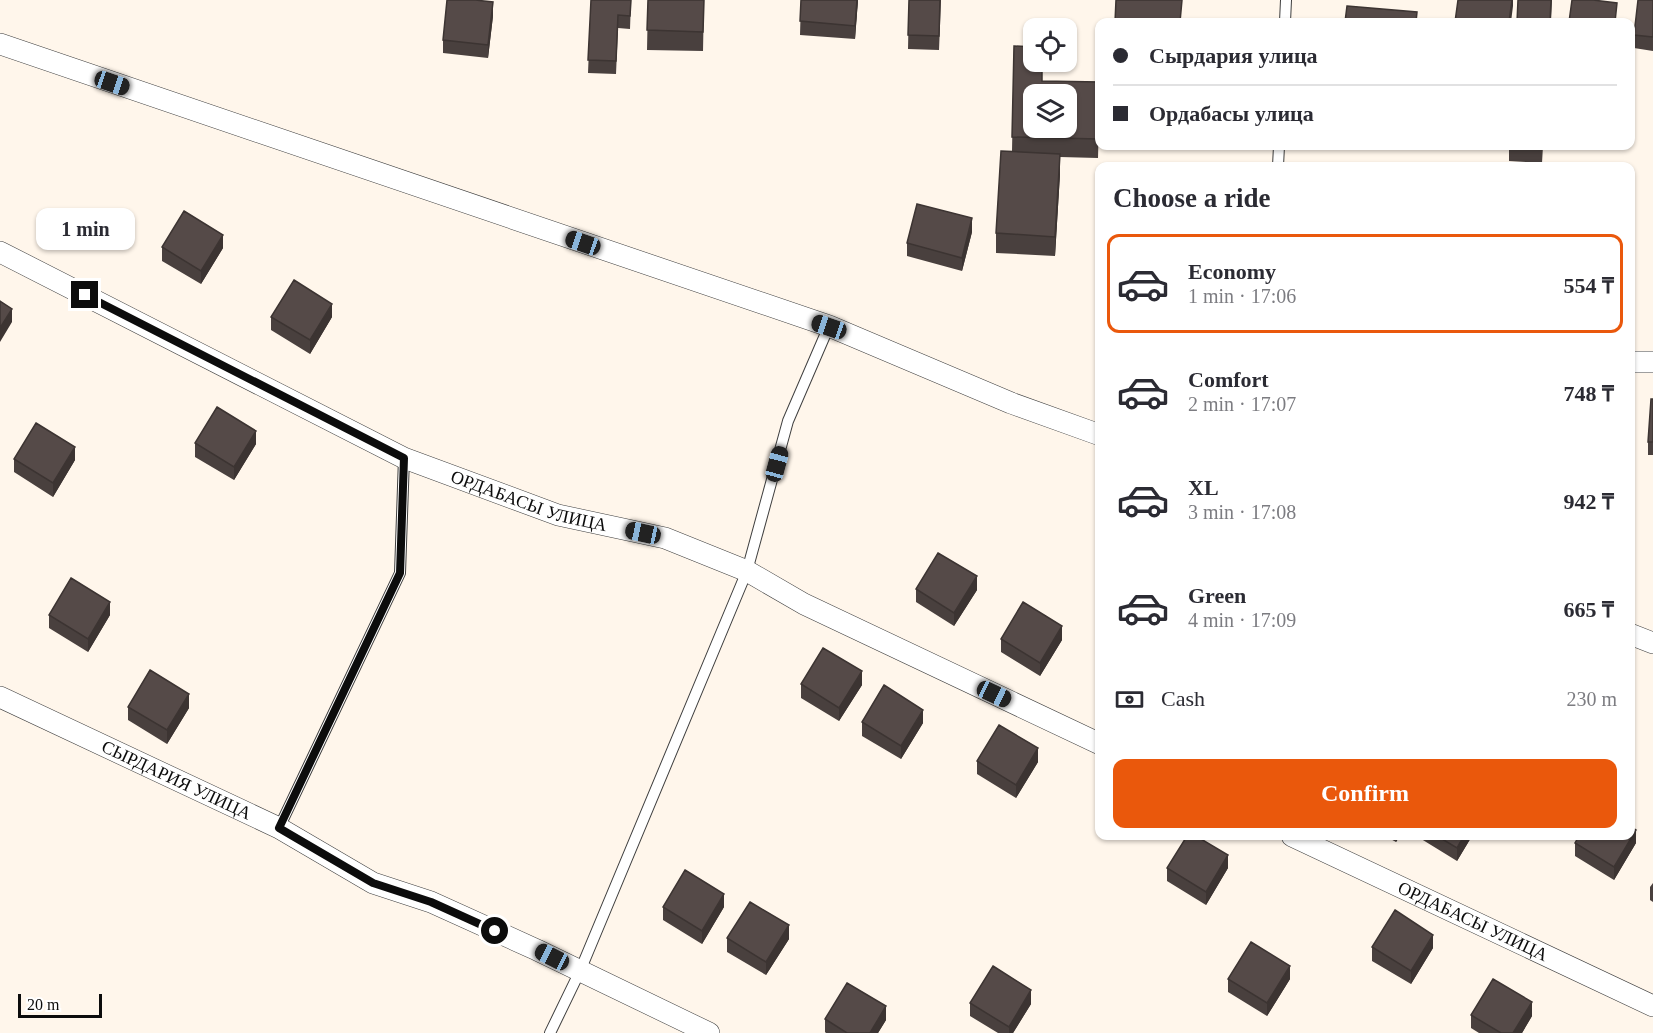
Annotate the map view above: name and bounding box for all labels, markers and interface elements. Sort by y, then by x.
map controls [1023,18,1077,138]
button: locate [1023,18,1077,72]
text: Сырдария улица [1149,43,1318,68]
car [92,69,132,97]
button: layers [1023,84,1077,138]
text: Ордабасы улица [1149,101,1314,126]
text: Choose a ride [1113,183,1271,213]
callout: 1 min [36,208,134,250]
text: 1 min [61,218,110,240]
car [563,229,603,257]
icon: car [1116,257,1170,311]
text: Economy [1188,259,1276,284]
text: 554 ₸ [1563,273,1614,298]
route end [71,281,98,308]
text: 1 min · 17:06 [1188,285,1296,307]
car [809,313,849,341]
icon: car [1116,365,1170,419]
text: Comfort [1188,367,1269,392]
text: 748 ₸ [1563,381,1614,406]
text: 2 min · 17:07 [1188,393,1296,415]
car [764,444,790,484]
street label: ОРДАБАСЫ УЛИЦА [448,466,609,535]
icon: car [1116,473,1170,527]
text: XL [1188,475,1219,500]
text: 942 ₸ [1563,489,1614,514]
text: 3 min · 17:08 [1188,501,1296,523]
car [624,520,662,546]
icon: car [1116,581,1170,635]
text: Green [1188,583,1246,608]
text: 665 ₸ [1563,597,1614,622]
text: 4 min · 17:09 [1188,609,1296,631]
car [974,678,1014,710]
icon: cash [1113,683,1146,716]
text: Cash [1161,686,1205,711]
text: 230 m [1566,688,1617,710]
street label: СЫРДАРИЯ УЛИЦА [98,736,255,824]
button: Confirm [1113,759,1617,828]
street label: ОРДАБАСЫ УЛИЦА [1395,877,1551,965]
route start [481,917,508,944]
car [532,941,572,973]
scale bar [18,991,102,1018]
text: 20 m [27,996,59,1013]

